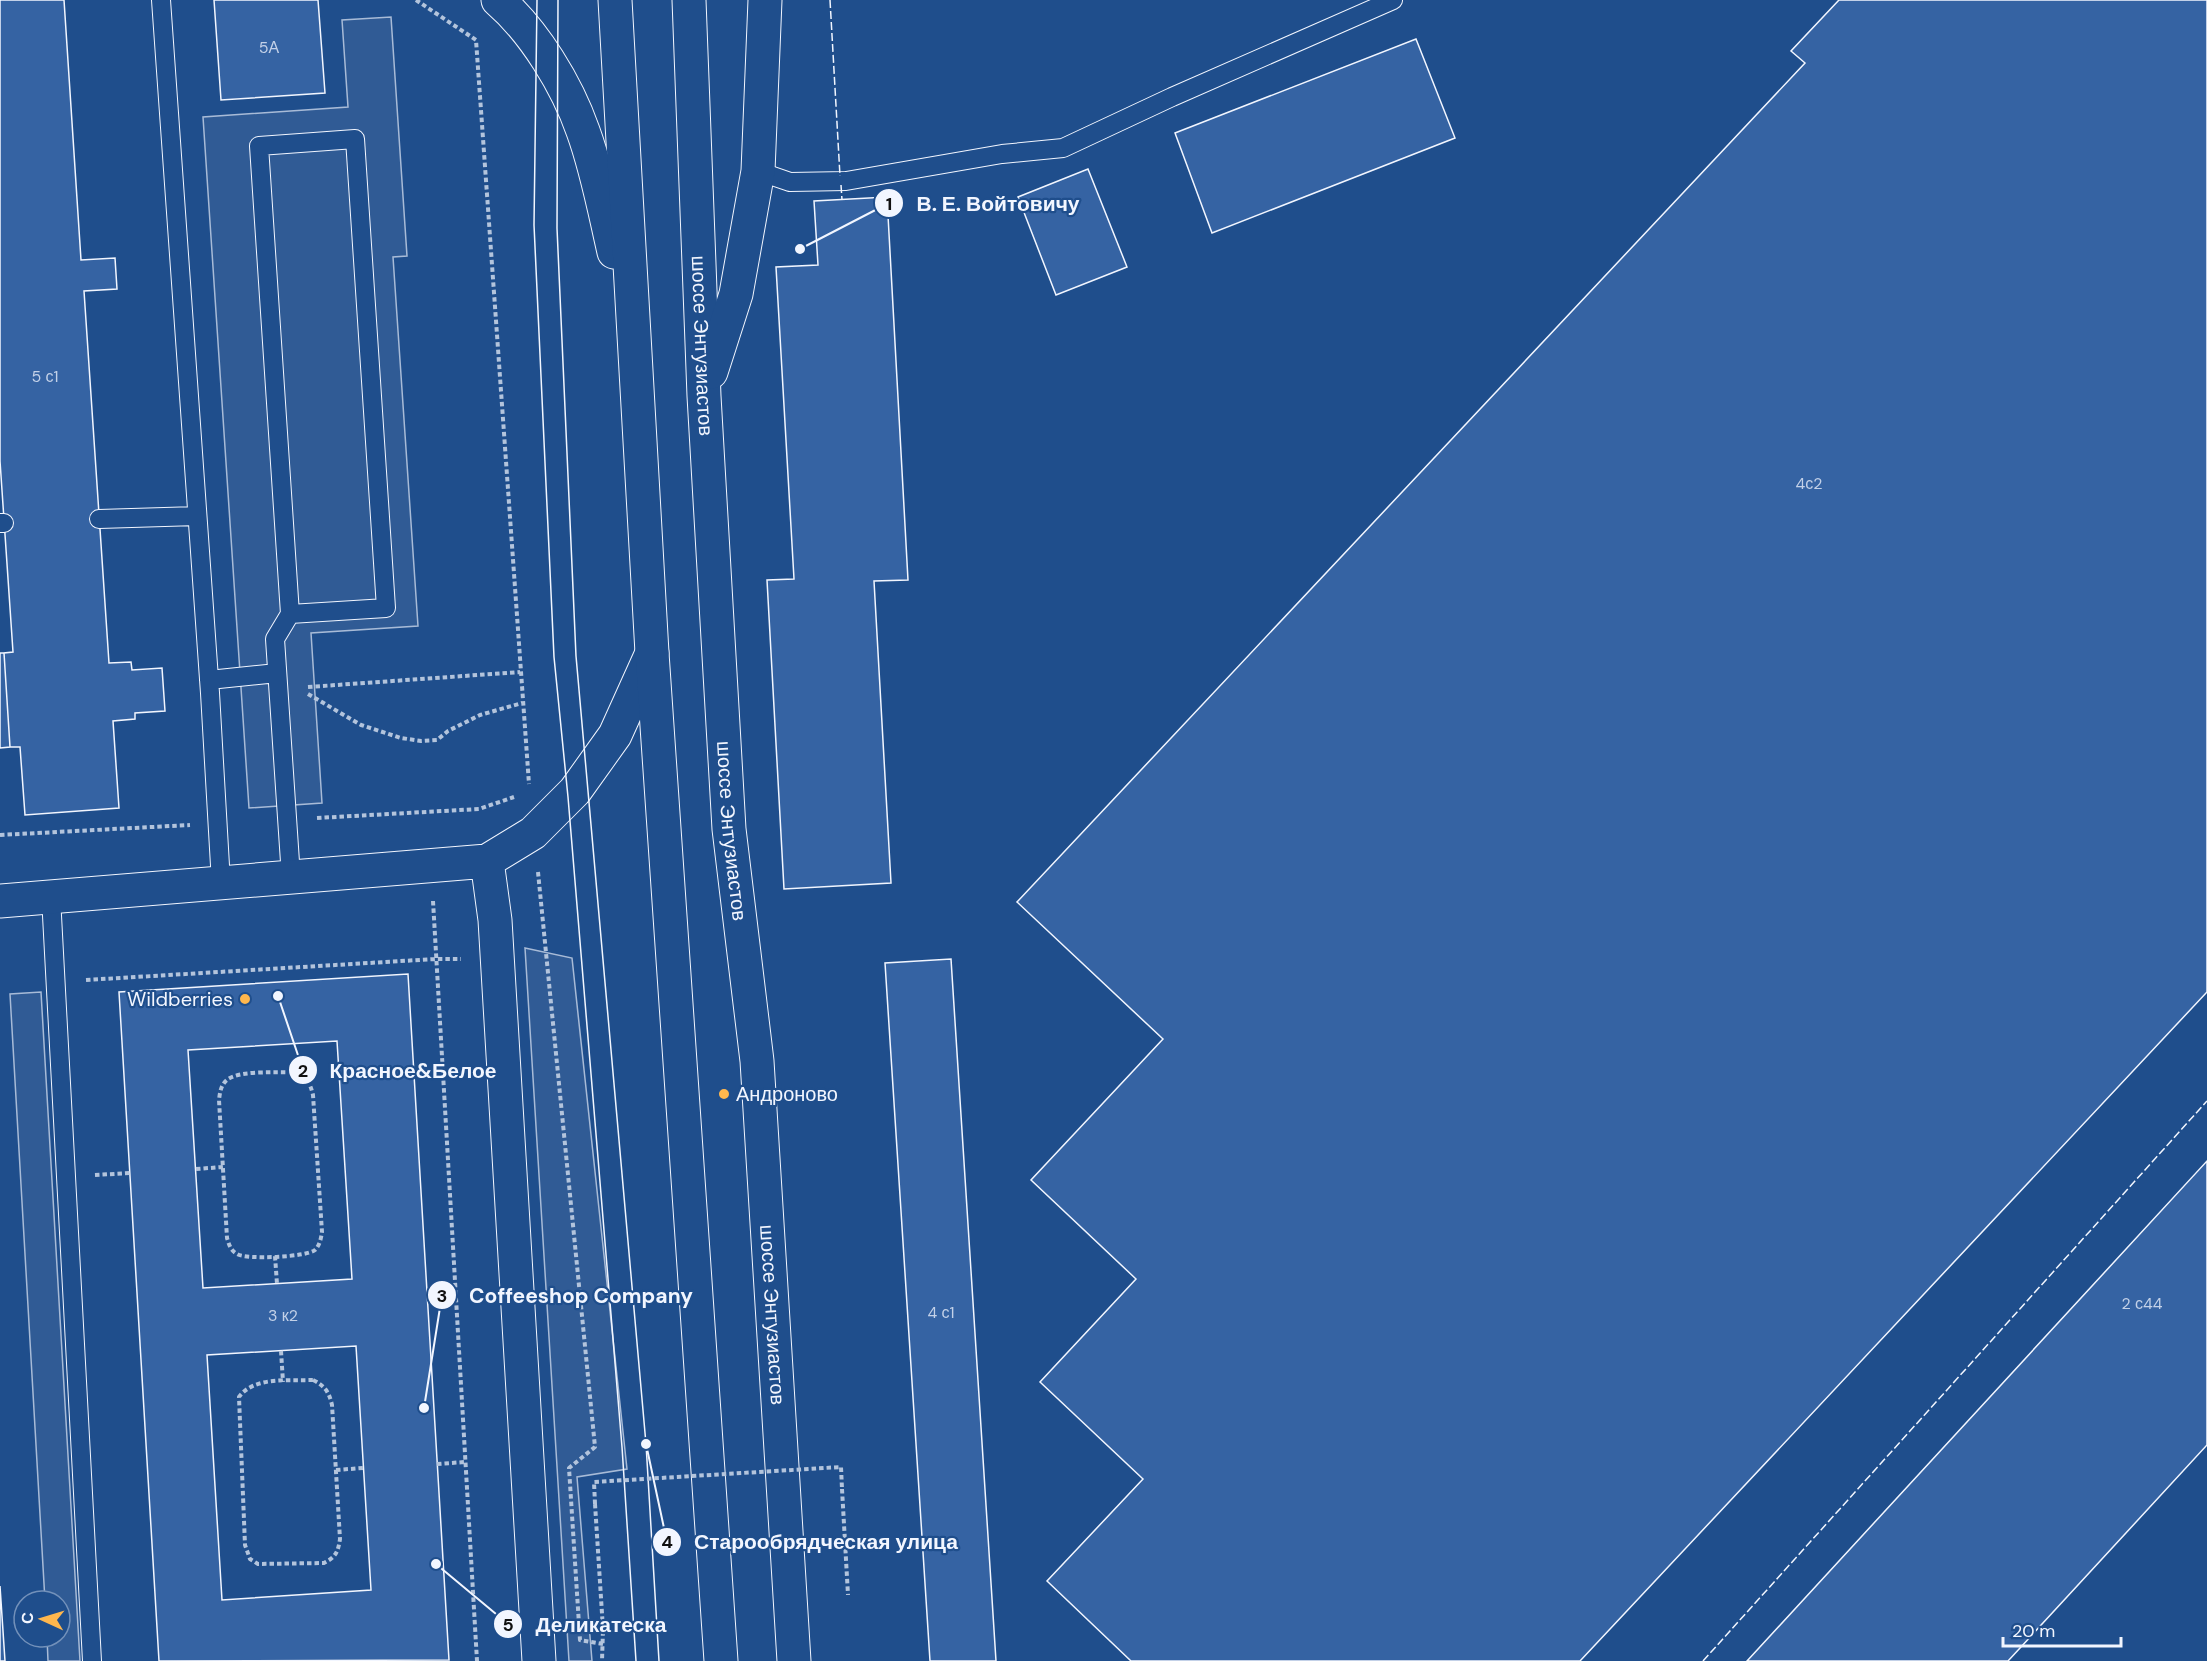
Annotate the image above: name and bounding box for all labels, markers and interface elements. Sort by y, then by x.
house number: 5А [259,37,280,58]
callout: В. Е. Войтовичу [874,184,1091,223]
text: В. Е. Войтовичу [916,190,1080,218]
text: 1 [886,192,892,216]
street label: шоссе Энтузиастов [686,255,719,437]
house number: 5 с1 [31,366,59,387]
house number: 4с2 [1796,473,1822,494]
street label: шоссе Энтузиастов [711,740,753,922]
place label: Wildberries [127,986,233,1012]
marker: Wildberries [238,992,252,1006]
callout: Красное&Белое [288,1051,508,1090]
text: Красное&Белое [330,1057,496,1085]
text: 2 [298,1059,308,1083]
place label: Андроново [736,1081,838,1107]
marker: Андроново [717,1087,731,1101]
street label: шоссе Энтузиастов [754,1224,791,1406]
callout: Coffeeshop Company [427,1276,705,1315]
text: Coffeeshop Company [469,1282,693,1310]
text: 3 [437,1284,447,1308]
house number: 2 с44 [2122,1293,2163,1314]
house number: 4 с1 [928,1302,954,1323]
house number: 3 к2 [268,1305,298,1326]
callout: Старообрядческая улица [652,1522,970,1561]
text: Старообрядческая улица [694,1528,958,1556]
text: 4 [661,1530,673,1554]
north arrow [12,1589,72,1649]
callout: Деликатеска [493,1605,678,1644]
scale bar [2003,1610,2122,1648]
text: С [17,1611,38,1624]
text: Деликатеска [536,1611,667,1639]
text: 5 [502,1613,514,1637]
text: 20 m [2012,1619,2055,1643]

